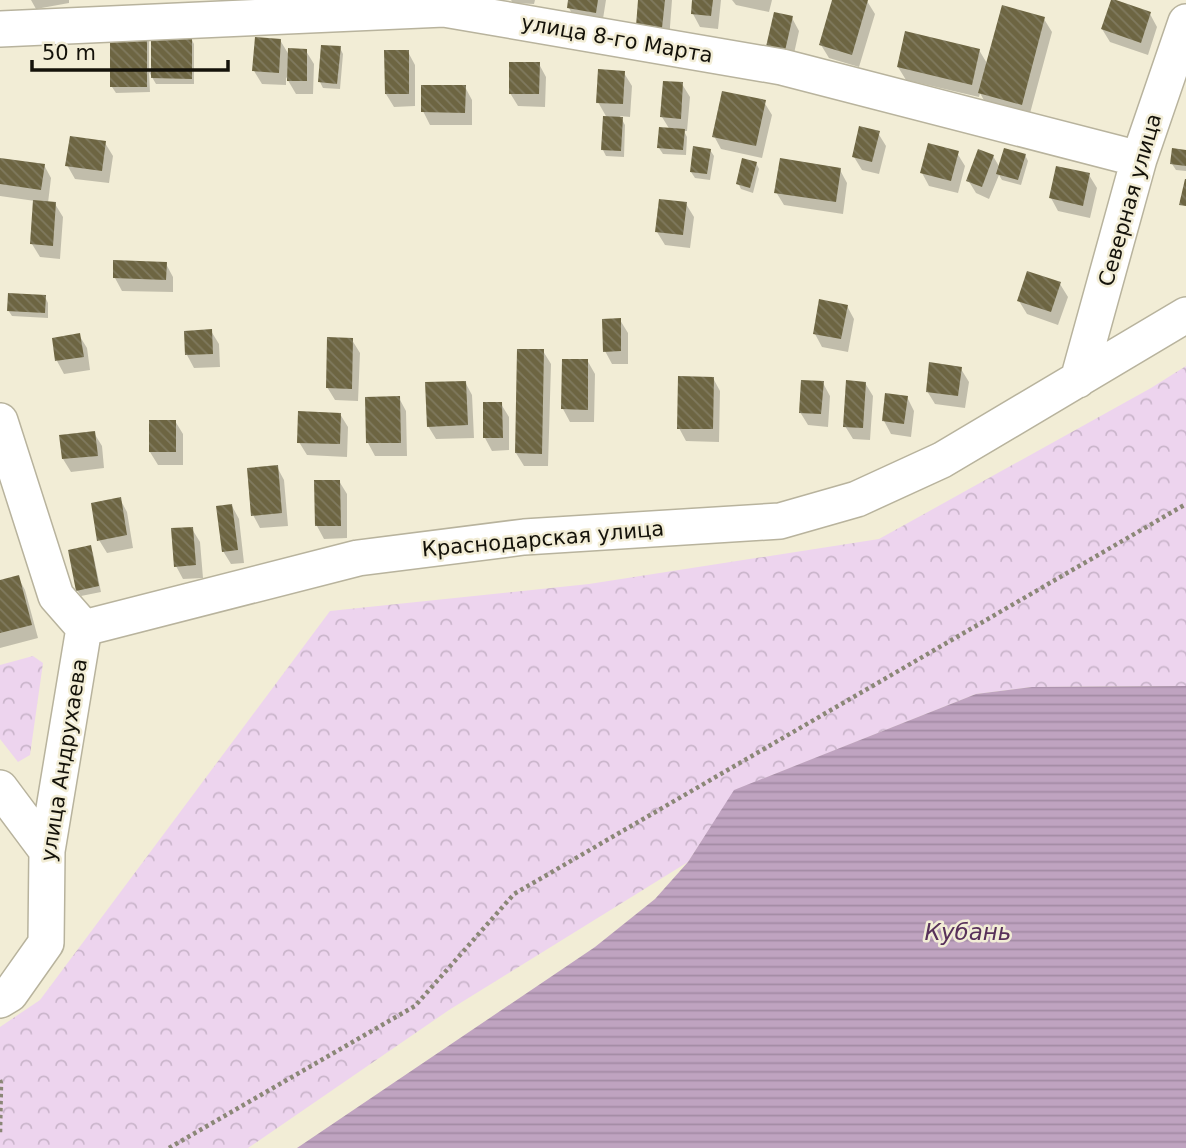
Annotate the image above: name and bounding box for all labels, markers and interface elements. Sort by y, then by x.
street label: улица 8-го Марта [519,10,715,68]
scale bar [32,28,228,72]
text: 50 m [42,41,96,65]
street label: Северная улица [1094,111,1166,289]
street label: Краснодарская улица [421,516,665,562]
street label: улица Андрухаева [36,657,92,863]
water label: Кубань [925,919,1011,945]

